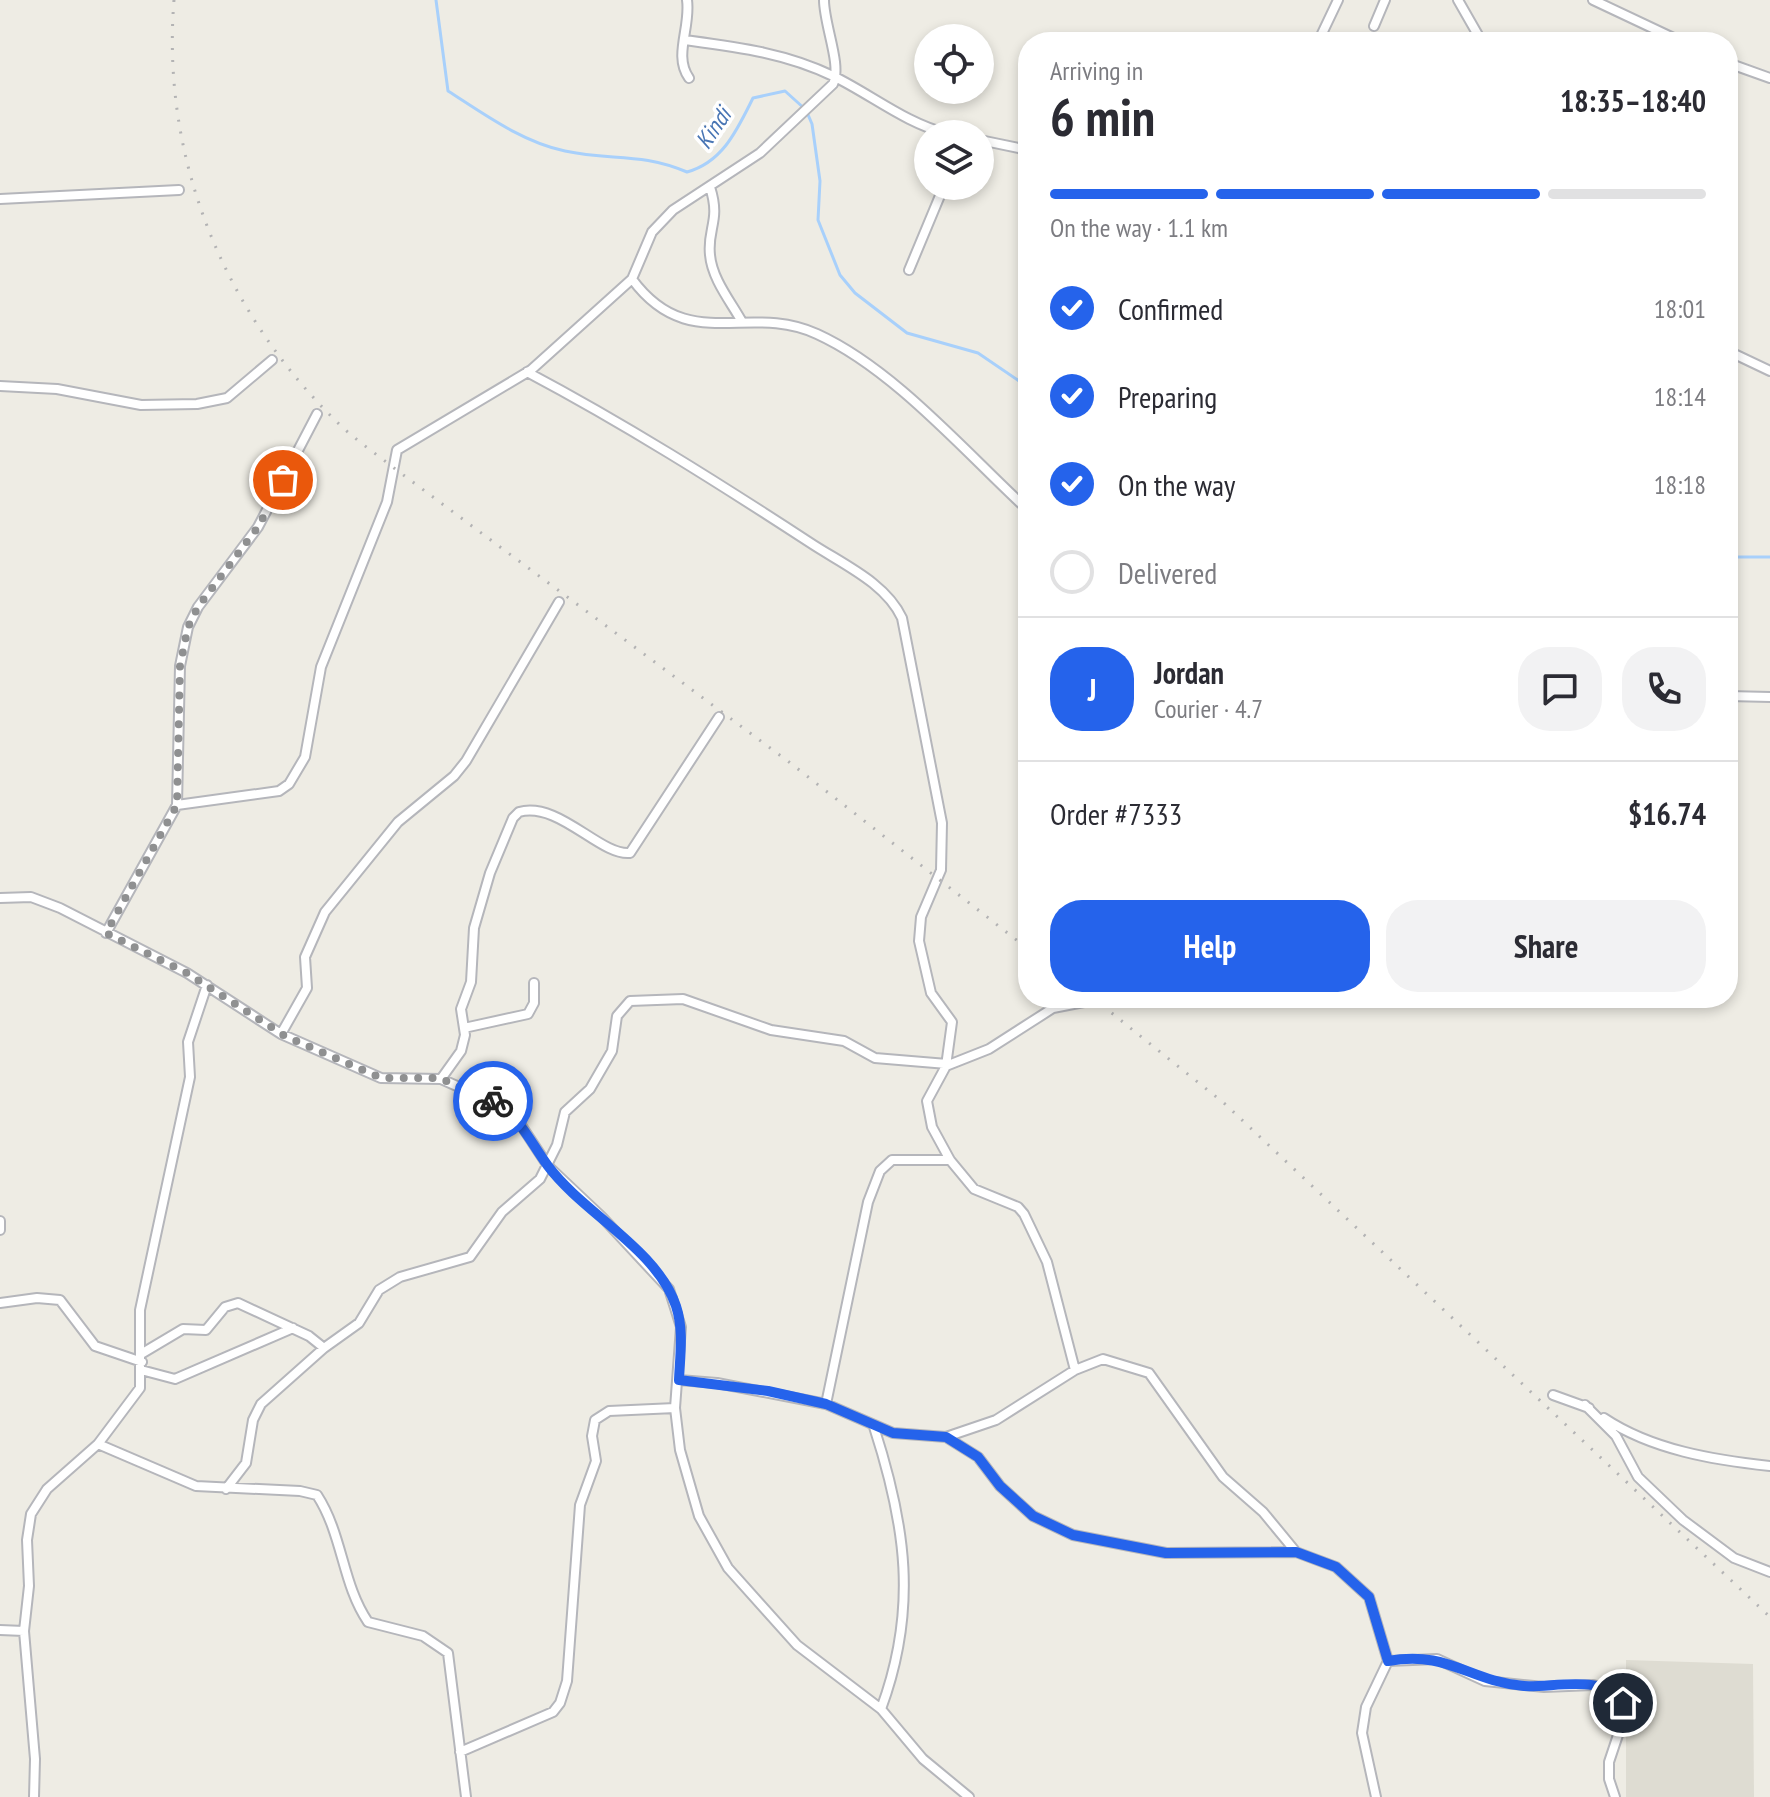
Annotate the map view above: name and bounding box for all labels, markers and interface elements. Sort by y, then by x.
map controls [914,24,994,200]
button: locate [914,24,994,104]
text: Arriving in [1050,54,1143,87]
text: 18:35–18:40 [1560,81,1706,120]
text: 6 min [1050,83,1155,150]
water label: Kindi [688,99,739,155]
button: layers [914,120,994,200]
text: On the way · 1.1 km [1050,211,1228,244]
icon: check [1050,286,1094,330]
text: Confirmed [1118,289,1223,328]
text: 18:01 [1654,292,1706,325]
icon: check [1050,374,1094,418]
text: Preparing [1118,377,1217,416]
text: 18:14 [1654,380,1706,413]
pin [249,446,317,514]
icon: bag [261,458,305,502]
icon: check [1050,462,1094,506]
text: On the way [1118,465,1235,504]
text: 18:18 [1654,468,1706,501]
text: Delivered [1118,553,1217,592]
button: chat [1518,647,1602,731]
button: phone [1622,647,1706,731]
text: Jordan [1154,653,1224,692]
text: J [1088,670,1096,709]
text: Courier · 4.7 [1154,692,1263,725]
text: Order #7333 [1050,794,1182,833]
text: $16.74 [1628,794,1706,833]
button: Help [1050,900,1370,992]
button: Share [1386,900,1706,992]
courier [453,1061,533,1141]
icon: bike [471,1079,515,1123]
pin [1589,1669,1657,1737]
icon: home [1601,1681,1645,1725]

